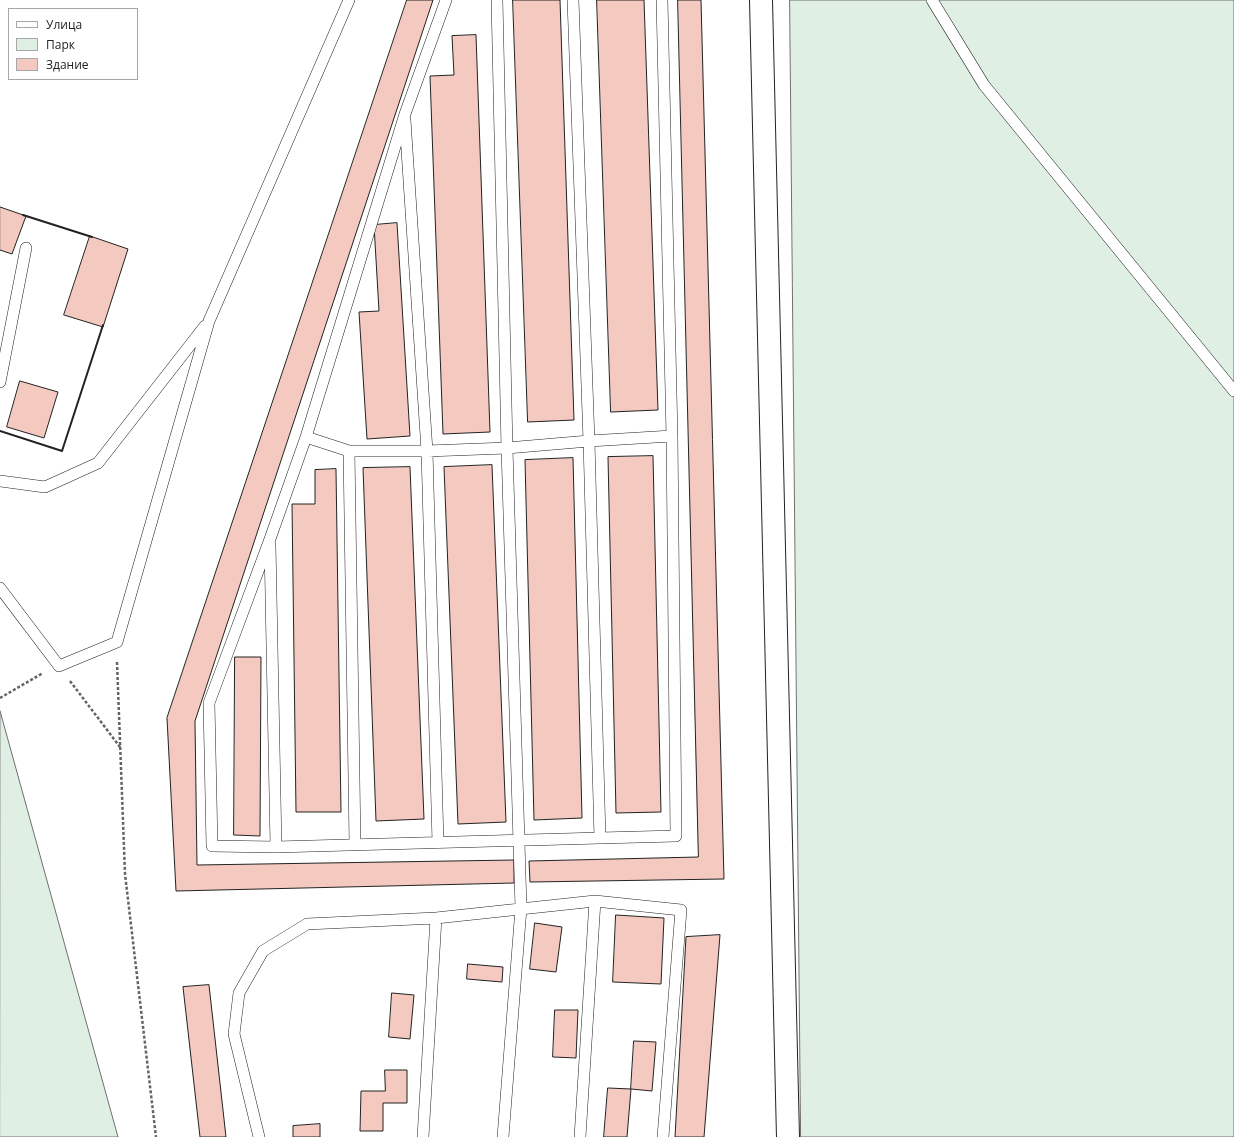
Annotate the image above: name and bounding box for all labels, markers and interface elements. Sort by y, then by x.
legend [8,8,138,80]
text: Улица [46,16,82,33]
text: Парк [46,36,75,53]
text: Здание [46,56,89,73]

